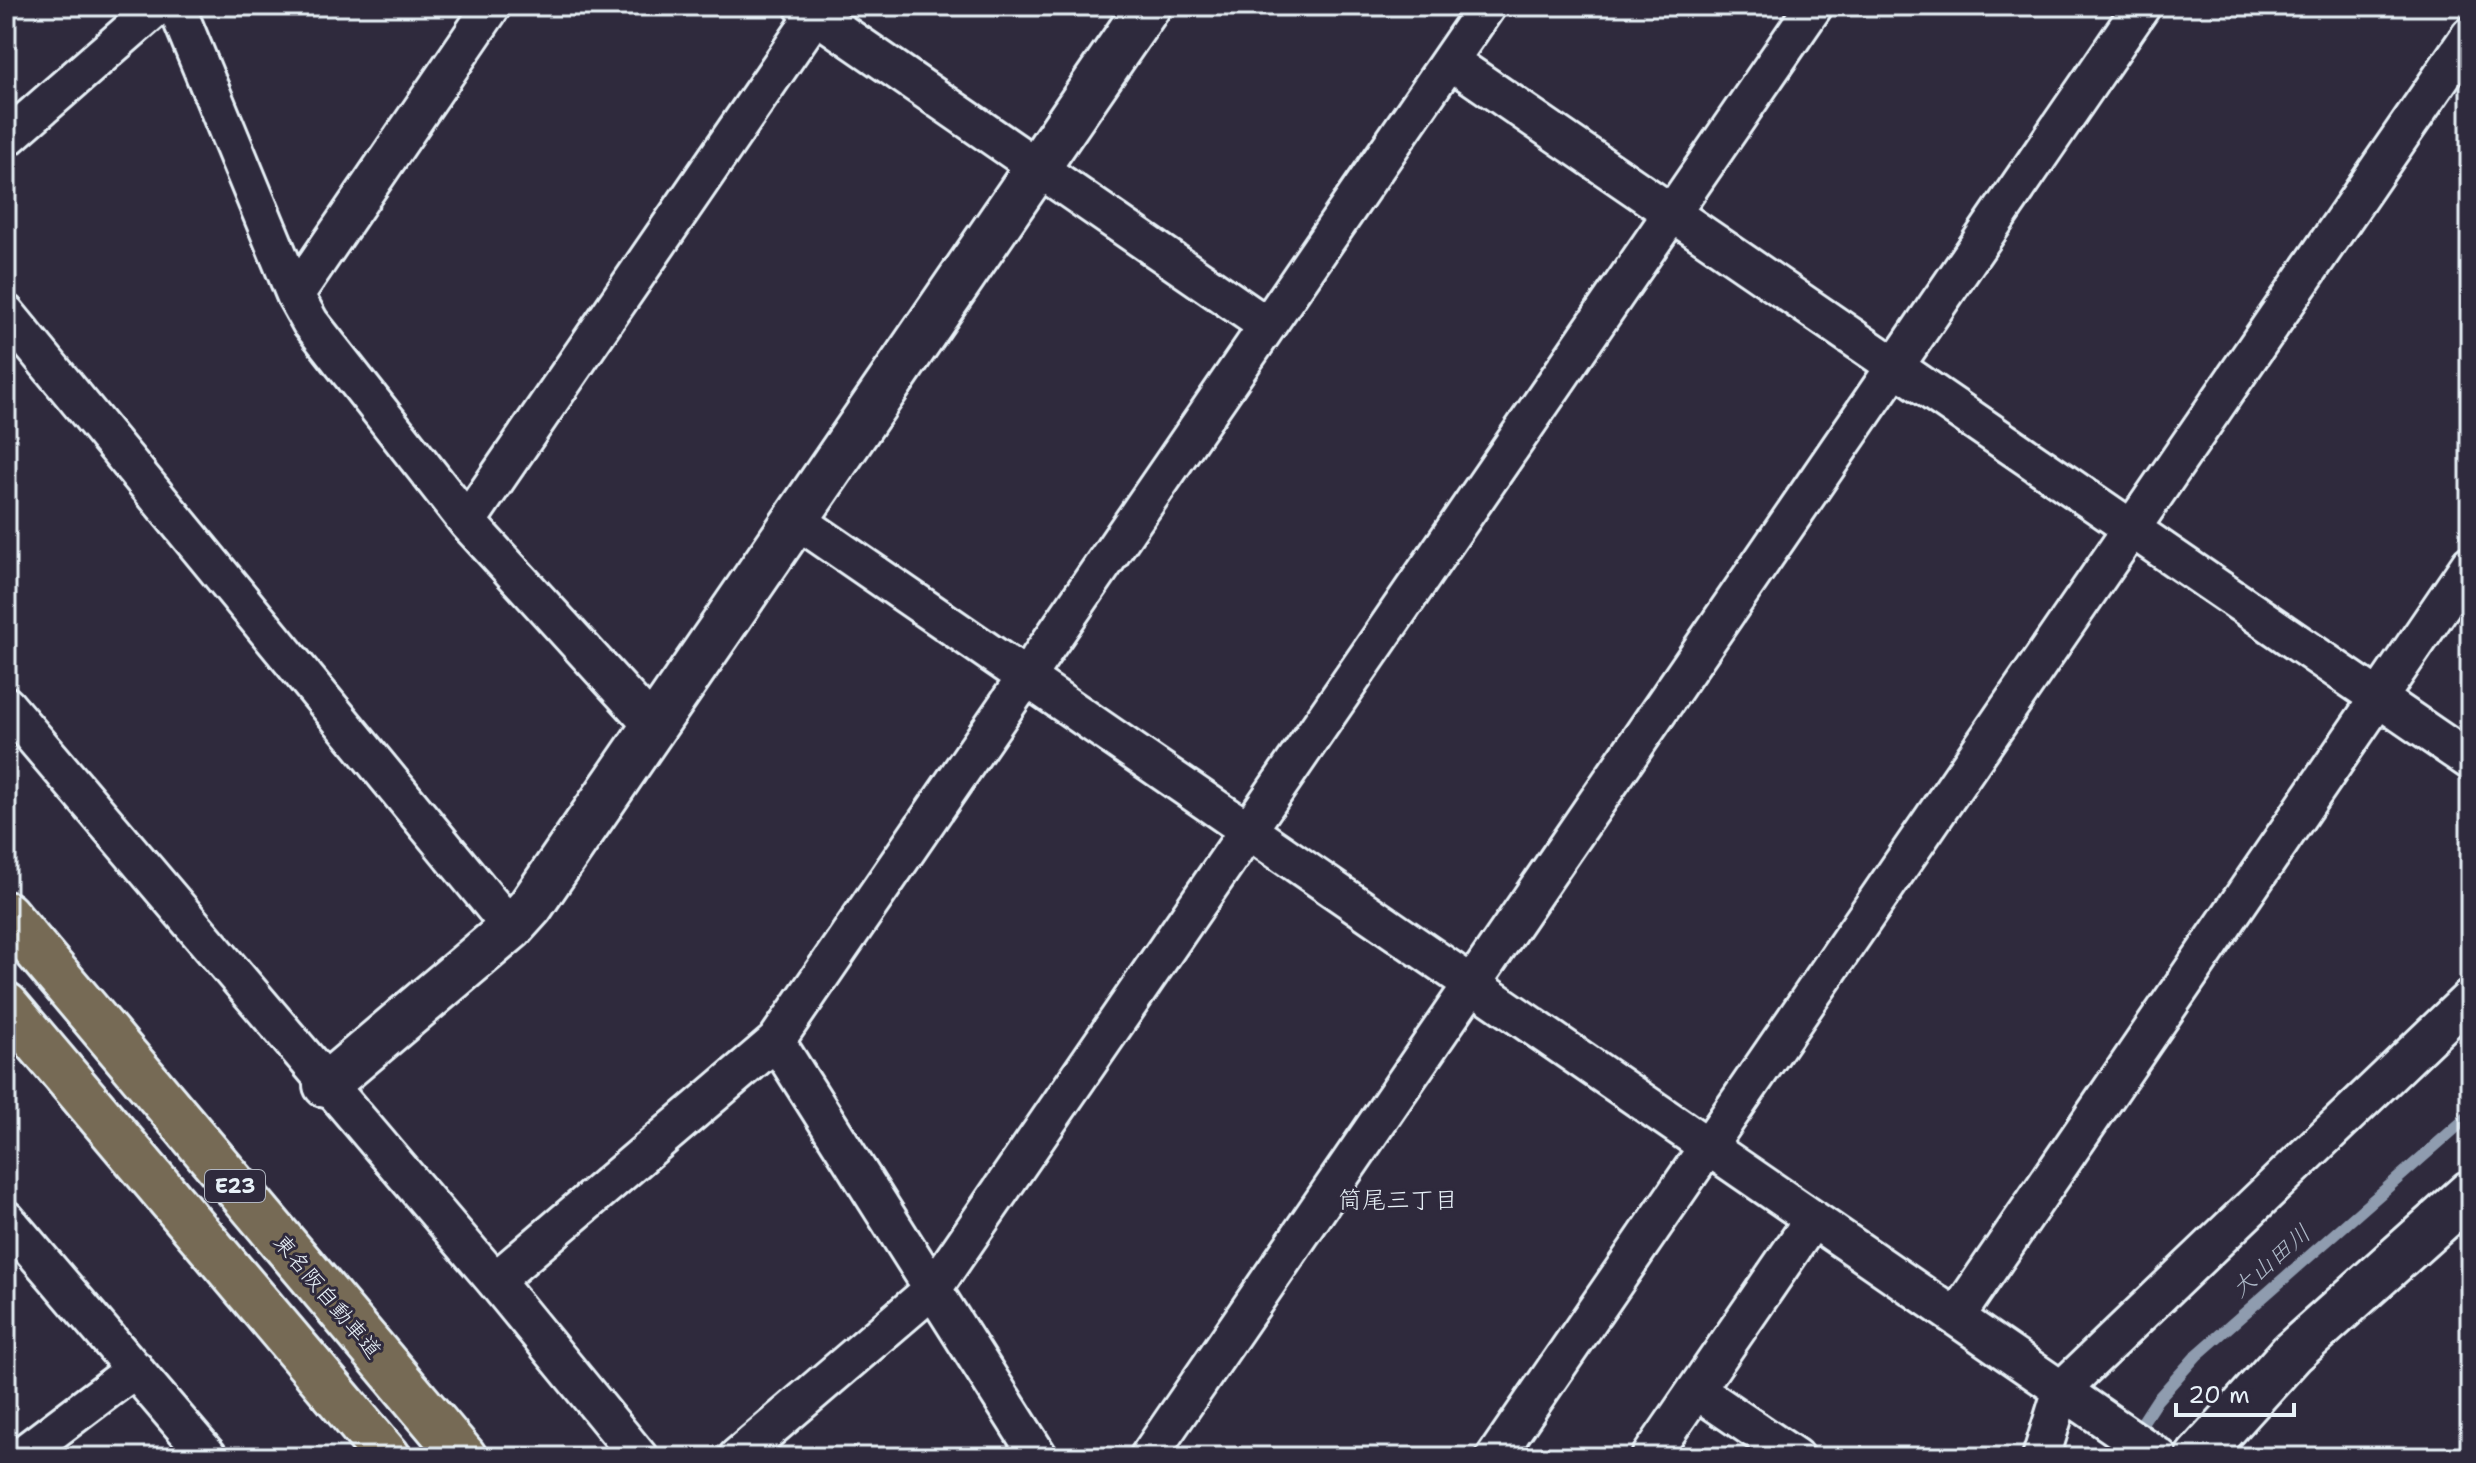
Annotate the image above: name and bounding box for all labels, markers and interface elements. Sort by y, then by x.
road number: E23 [205,1170,265,1202]
district label: 筒尾三丁目 [1338,1184,1458,1216]
water label: 大山田川 [2224,1217,2318,1305]
street label: 東名阪自動車道 [267,1228,388,1365]
scale bar [2176,1367,2294,1417]
text: 20 m [2188,1379,2250,1411]

